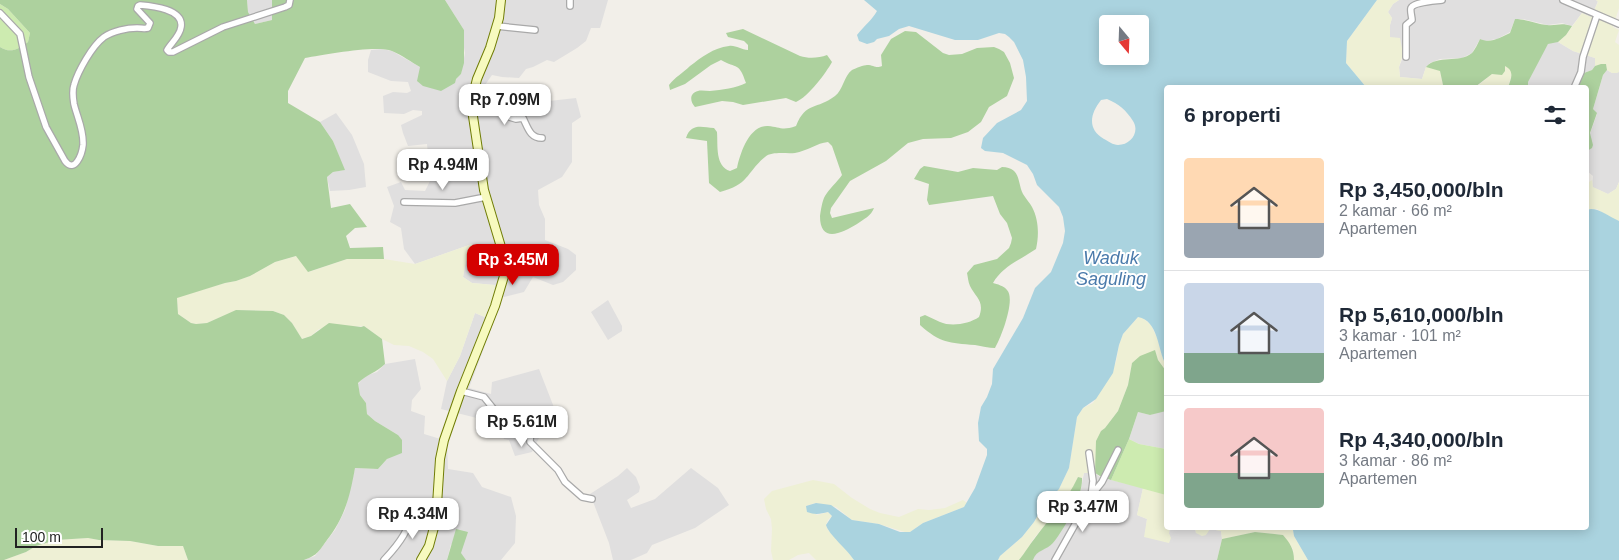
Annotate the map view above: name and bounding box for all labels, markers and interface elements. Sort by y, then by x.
north arrow [1099,15,1149,65]
map controls [1099,15,1149,65]
pin: Rp 7.09M [453,84,557,126]
text: Rp 7.09M [470,91,540,108]
icon: filters [1541,101,1569,129]
text: 6 properti [1184,103,1281,126]
pin: Rp 4.94M [391,148,495,191]
text: Rp 4.94M [408,156,478,173]
icon: home [1224,178,1284,238]
text: Rp 3,450,000/bln [1339,178,1504,201]
text: 2 kamar · 66 m² [1339,202,1452,219]
text: Apartemen [1339,220,1417,237]
pin: Rp 3.45M [461,244,565,286]
water label: Waduk Saguling [1076,248,1146,289]
text: Rp 3.45M [478,251,548,268]
icon: home [1224,303,1284,363]
text: Rp 5,610,000/bln [1339,303,1504,326]
text: 3 kamar · 101 m² [1339,327,1461,344]
text: Apartemen [1339,345,1417,362]
pin: Rp 5.61M [470,406,574,448]
text: Rp 5.61M [487,413,557,430]
icon: home [1224,428,1284,488]
text: Rp 4,340,000/bln [1339,428,1504,451]
text: 3 kamar · 86 m² [1339,452,1452,469]
text: Apartemen [1339,470,1417,487]
pin: Rp 3.47M [1031,490,1135,533]
pin: Rp 4.34M [361,498,465,540]
text: Rp 3.47M [1048,498,1118,515]
text: Rp 4.34M [378,505,448,522]
scale bar [15,525,102,548]
text: 100 m [22,529,61,545]

